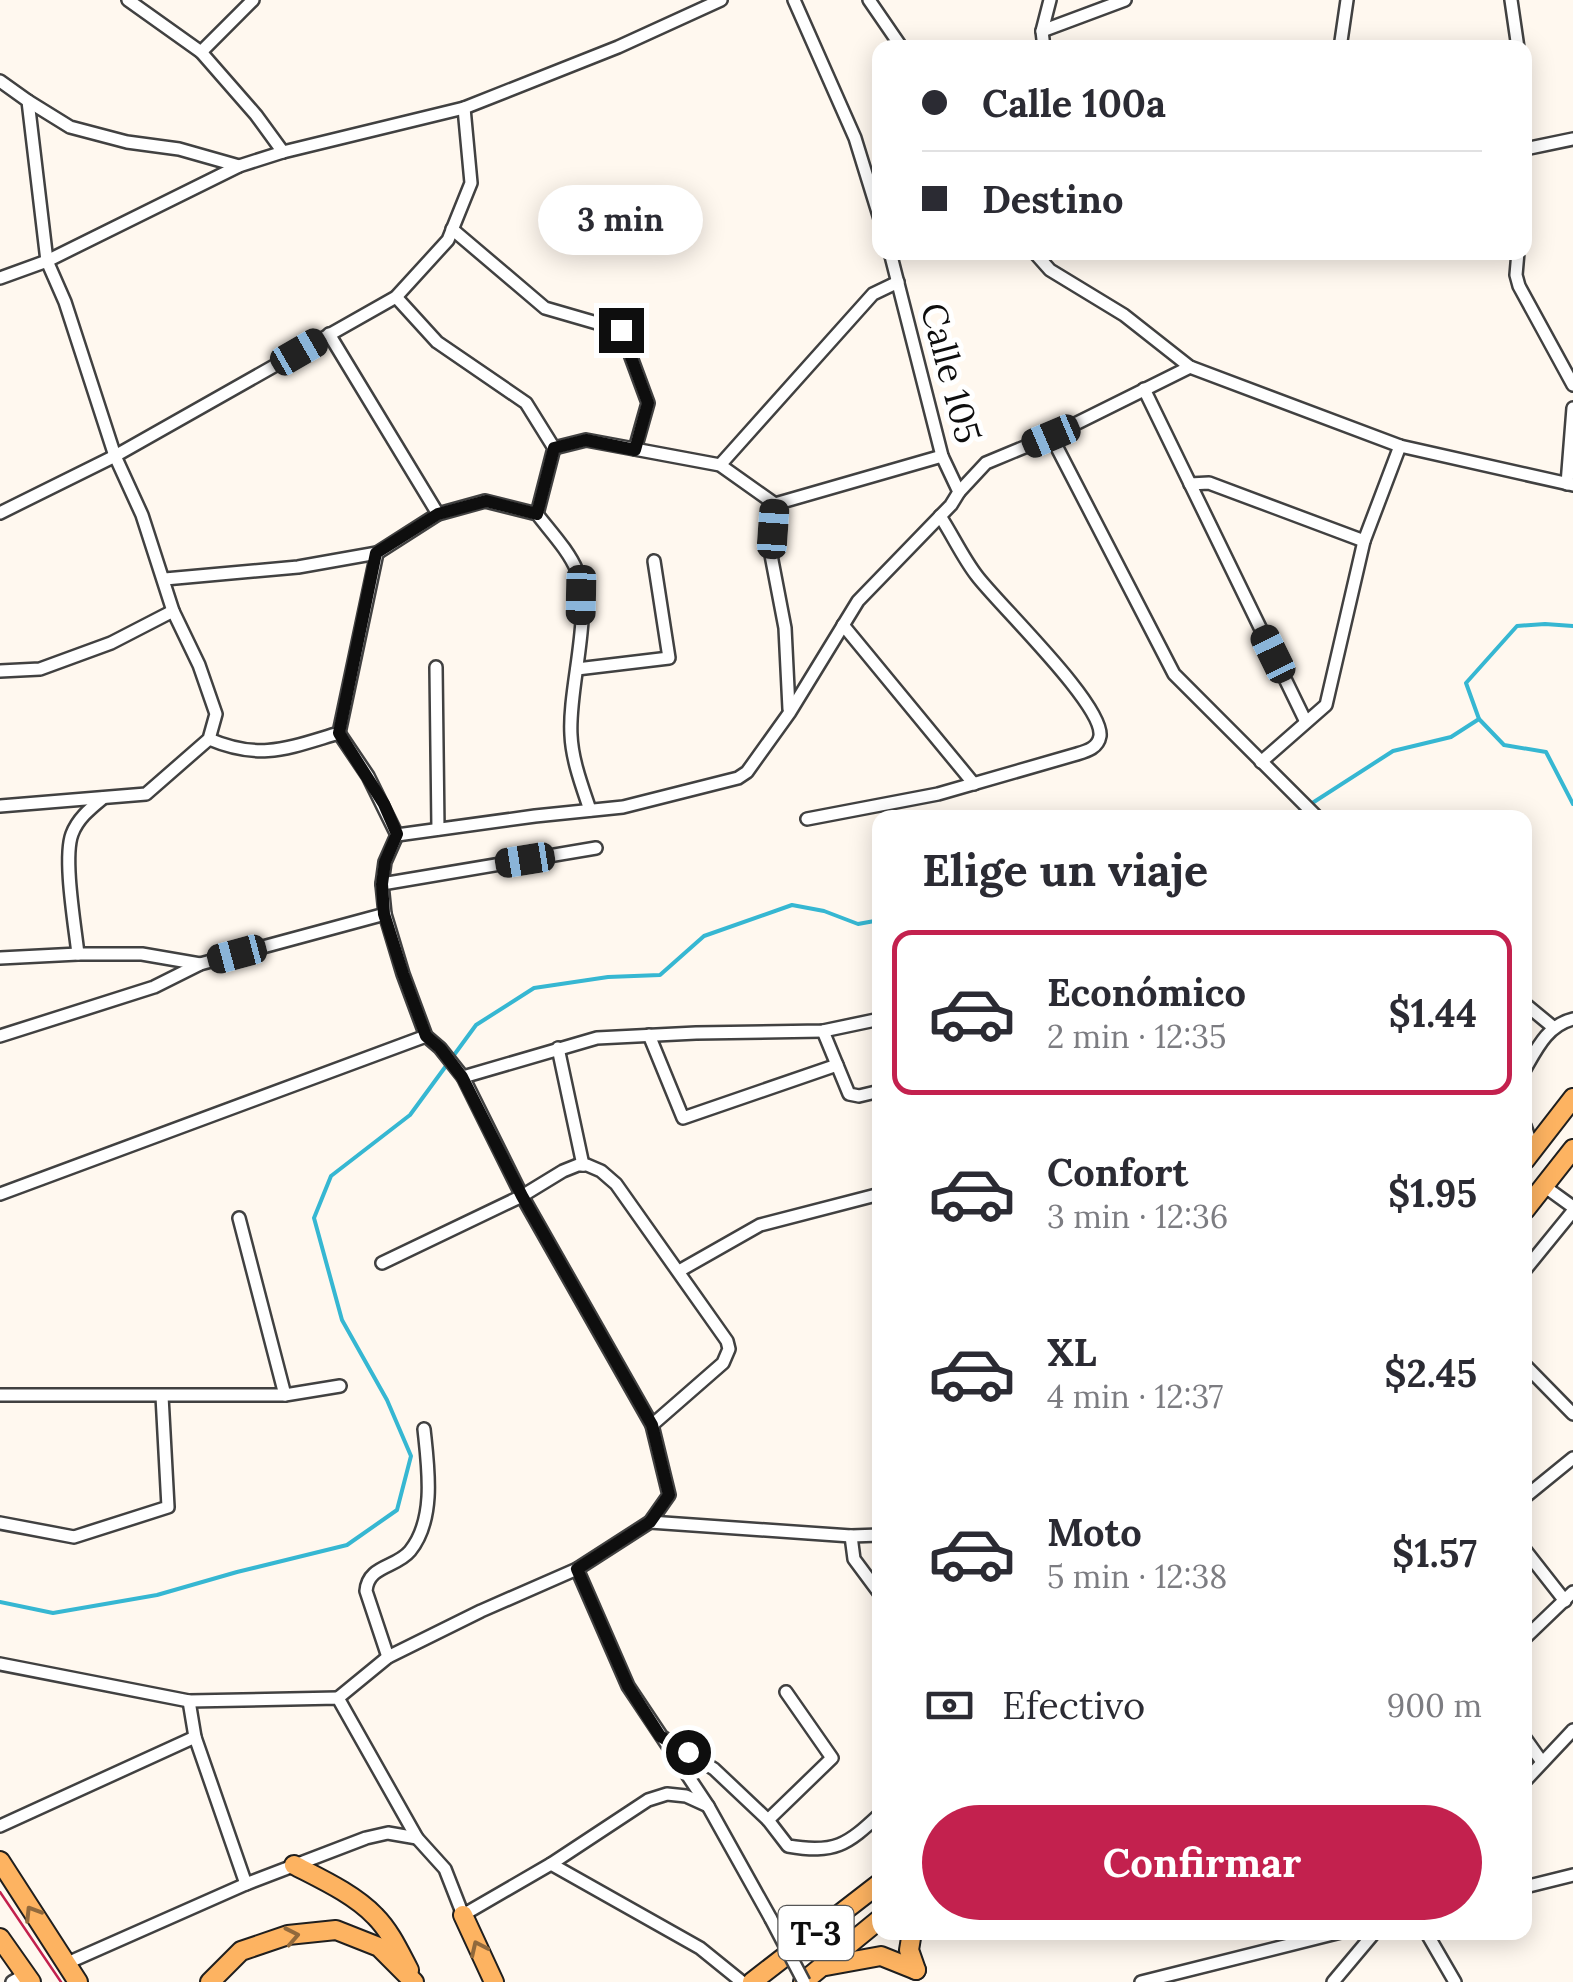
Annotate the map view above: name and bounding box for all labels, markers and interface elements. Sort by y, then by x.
text: Calle 100a [982,79,1166,127]
text: Destino [982,175,1124,223]
callout: 3 min [538,185,704,255]
text: 3 min [577,199,664,240]
street label: Calle 105 [911,298,991,448]
route end [599,308,644,353]
car [266,324,332,380]
car [1018,410,1084,462]
car [756,498,790,560]
car [565,565,597,625]
car [1246,620,1300,688]
car [493,840,557,880]
text: Elige un viaje [922,841,1208,898]
car [204,932,270,976]
icon: car [927,968,1017,1058]
text: Económico [1047,968,1246,1016]
text: $1.44 [1388,989,1477,1037]
text: 2 min · 12:35 [1047,1016,1227,1057]
icon: car [927,1148,1017,1238]
text: Confort [1047,1148,1188,1196]
text: $1.95 [1388,1169,1477,1217]
text: 3 min · 12:36 [1047,1196,1228,1237]
icon: car [927,1328,1017,1418]
text: XL [1047,1328,1097,1376]
text: $2.45 [1384,1349,1477,1397]
text: 4 min · 12:37 [1047,1376,1223,1417]
icon: car [927,1508,1017,1598]
text: Moto [1047,1508,1142,1556]
text: $1.57 [1392,1529,1477,1577]
text: 5 min · 12:38 [1047,1556,1227,1597]
icon: cash [922,1678,977,1733]
text: Efectivo [1002,1681,1145,1729]
text: 900 m [1387,1685,1482,1726]
route start [666,1730,711,1775]
button: Confirmar [922,1805,1482,1920]
one-way arrow [26,1905,45,1923]
road number: T-3 [778,1906,854,1960]
one-way arrow [283,1927,300,1948]
one-way arrow [471,1941,491,1959]

